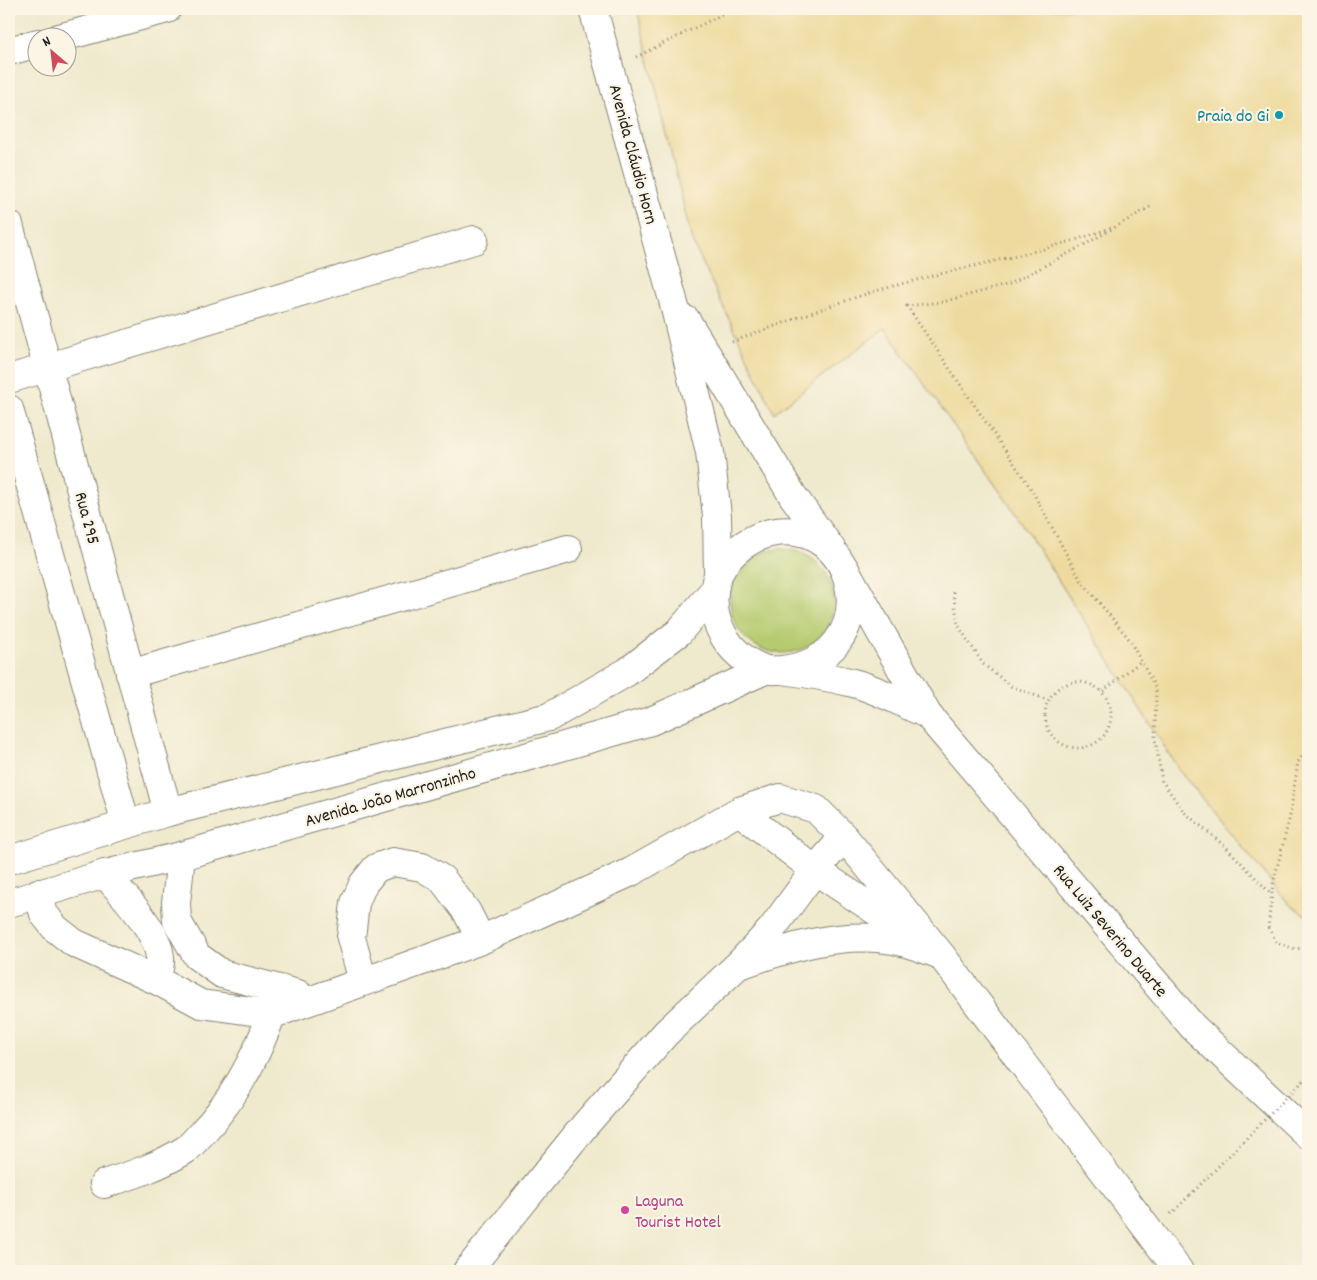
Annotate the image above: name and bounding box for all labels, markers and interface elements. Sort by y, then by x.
north arrow [28,28,78,78]
text: N [39,32,55,53]
street label: Avenida Cláudio Horn [601,82,662,227]
place label: Praia do Gi [1197,105,1269,130]
marker: Praia do Gi [1273,109,1285,121]
street label: Rua 295 [67,490,105,548]
street label: Avenida João Marronzinho [302,762,479,835]
street label: Rua Luiz Severino Duarte [1046,860,1172,1004]
place label: Laguna Tourist Hotel [635,1190,721,1236]
marker: Laguna Tourist Hotel [619,1204,631,1216]

